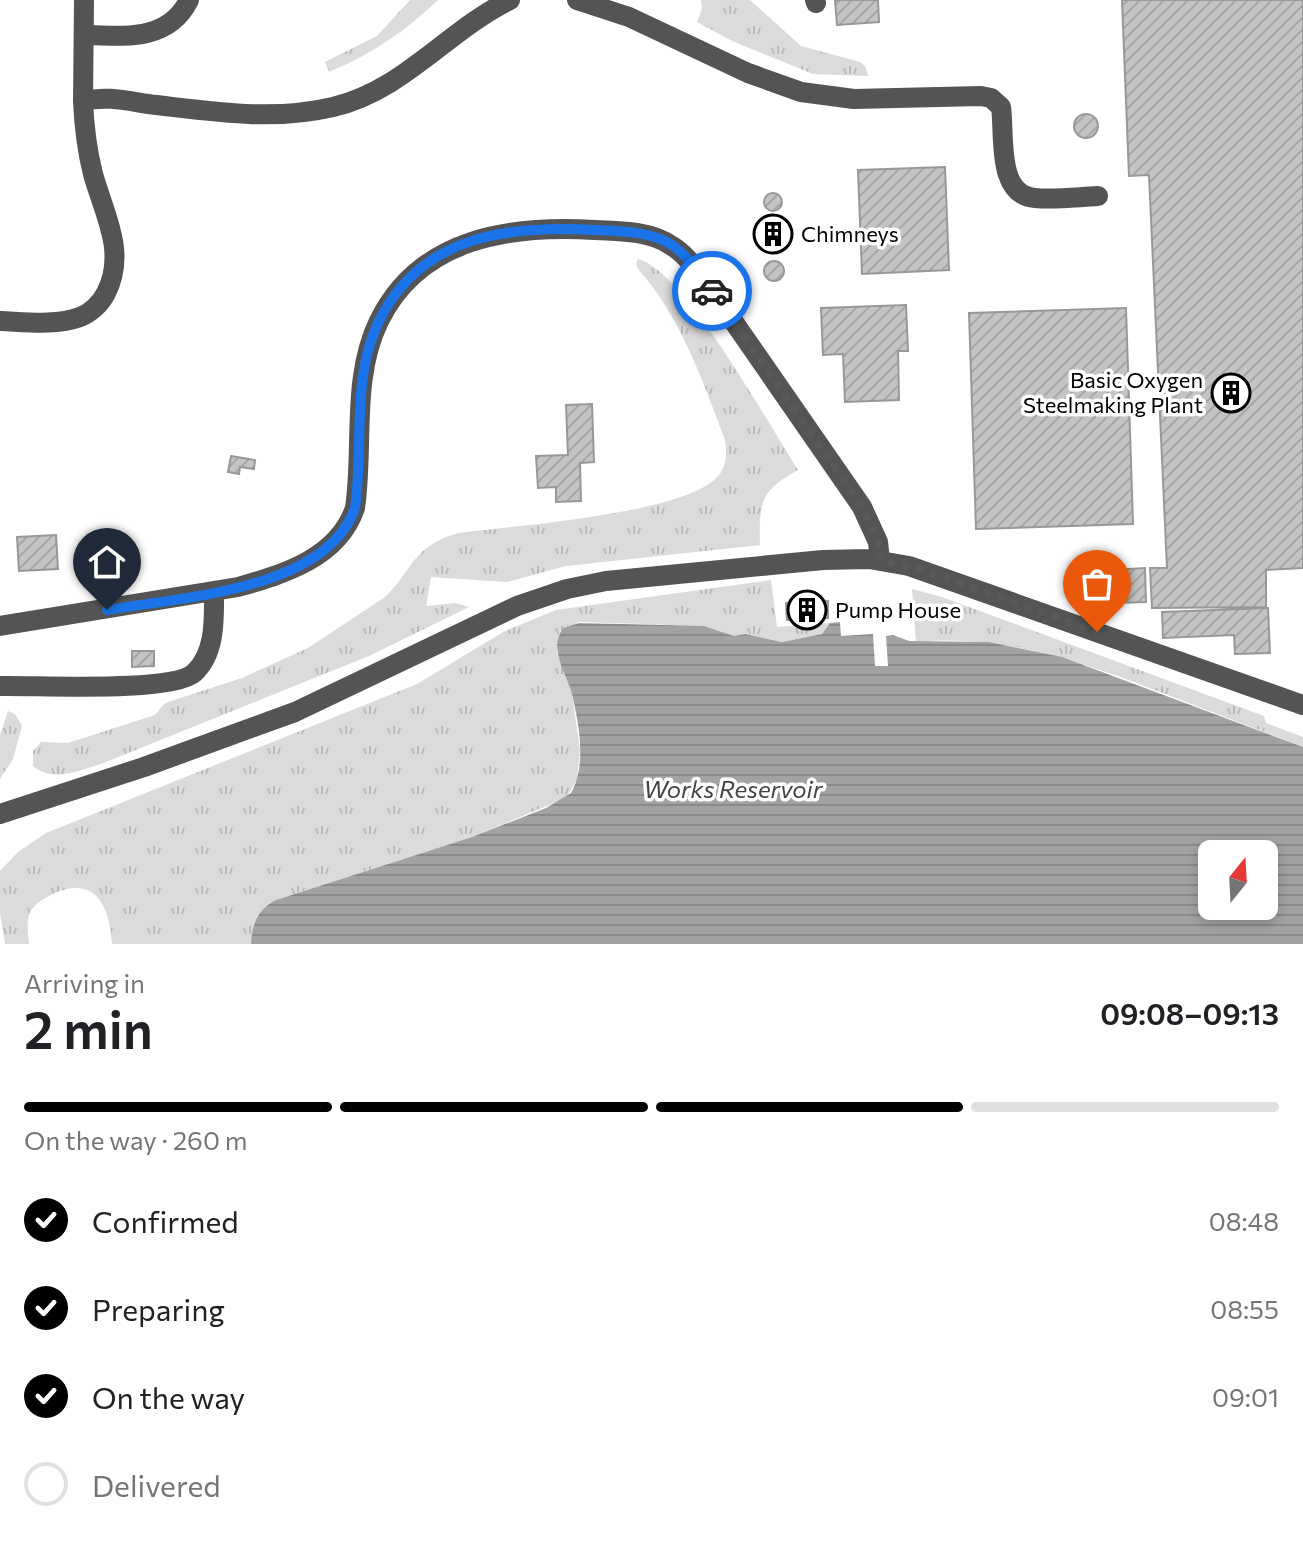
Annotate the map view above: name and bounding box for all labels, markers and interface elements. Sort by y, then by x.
building icon: Chimneys [752,213,794,255]
place label: Chimneys [801,220,899,247]
courier [672,251,752,331]
icon: car [690,269,734,313]
place label: Basic Oxygen Steelmaking Plant [1023,366,1203,418]
building icon: Basic Oxygen Steelmaking Plant [1210,372,1252,414]
pin [73,528,141,610]
icon: home [85,540,129,584]
pin [1063,550,1131,632]
icon: bag [1075,562,1119,606]
building icon: Pump House [786,589,828,631]
place label: Pump House [835,596,961,623]
water label: Works Reservoir [644,774,824,803]
north arrow [1198,840,1278,920]
map controls [1198,840,1278,920]
text: Arriving in [24,967,145,998]
text: 09:08–09:13 [1100,994,1279,1031]
text: 2 min [24,996,153,1060]
text: On the way · 260 m [24,1124,248,1155]
icon: check [24,1198,68,1242]
text: Confirmed [92,1202,239,1239]
text: 08:48 [1209,1205,1279,1236]
icon: check [24,1286,68,1330]
text: Preparing [92,1290,225,1327]
text: 08:55 [1210,1293,1279,1324]
icon: check [24,1374,68,1418]
text: On the way [92,1378,245,1415]
text: 09:01 [1212,1381,1279,1412]
text: Delivered [92,1466,221,1503]

